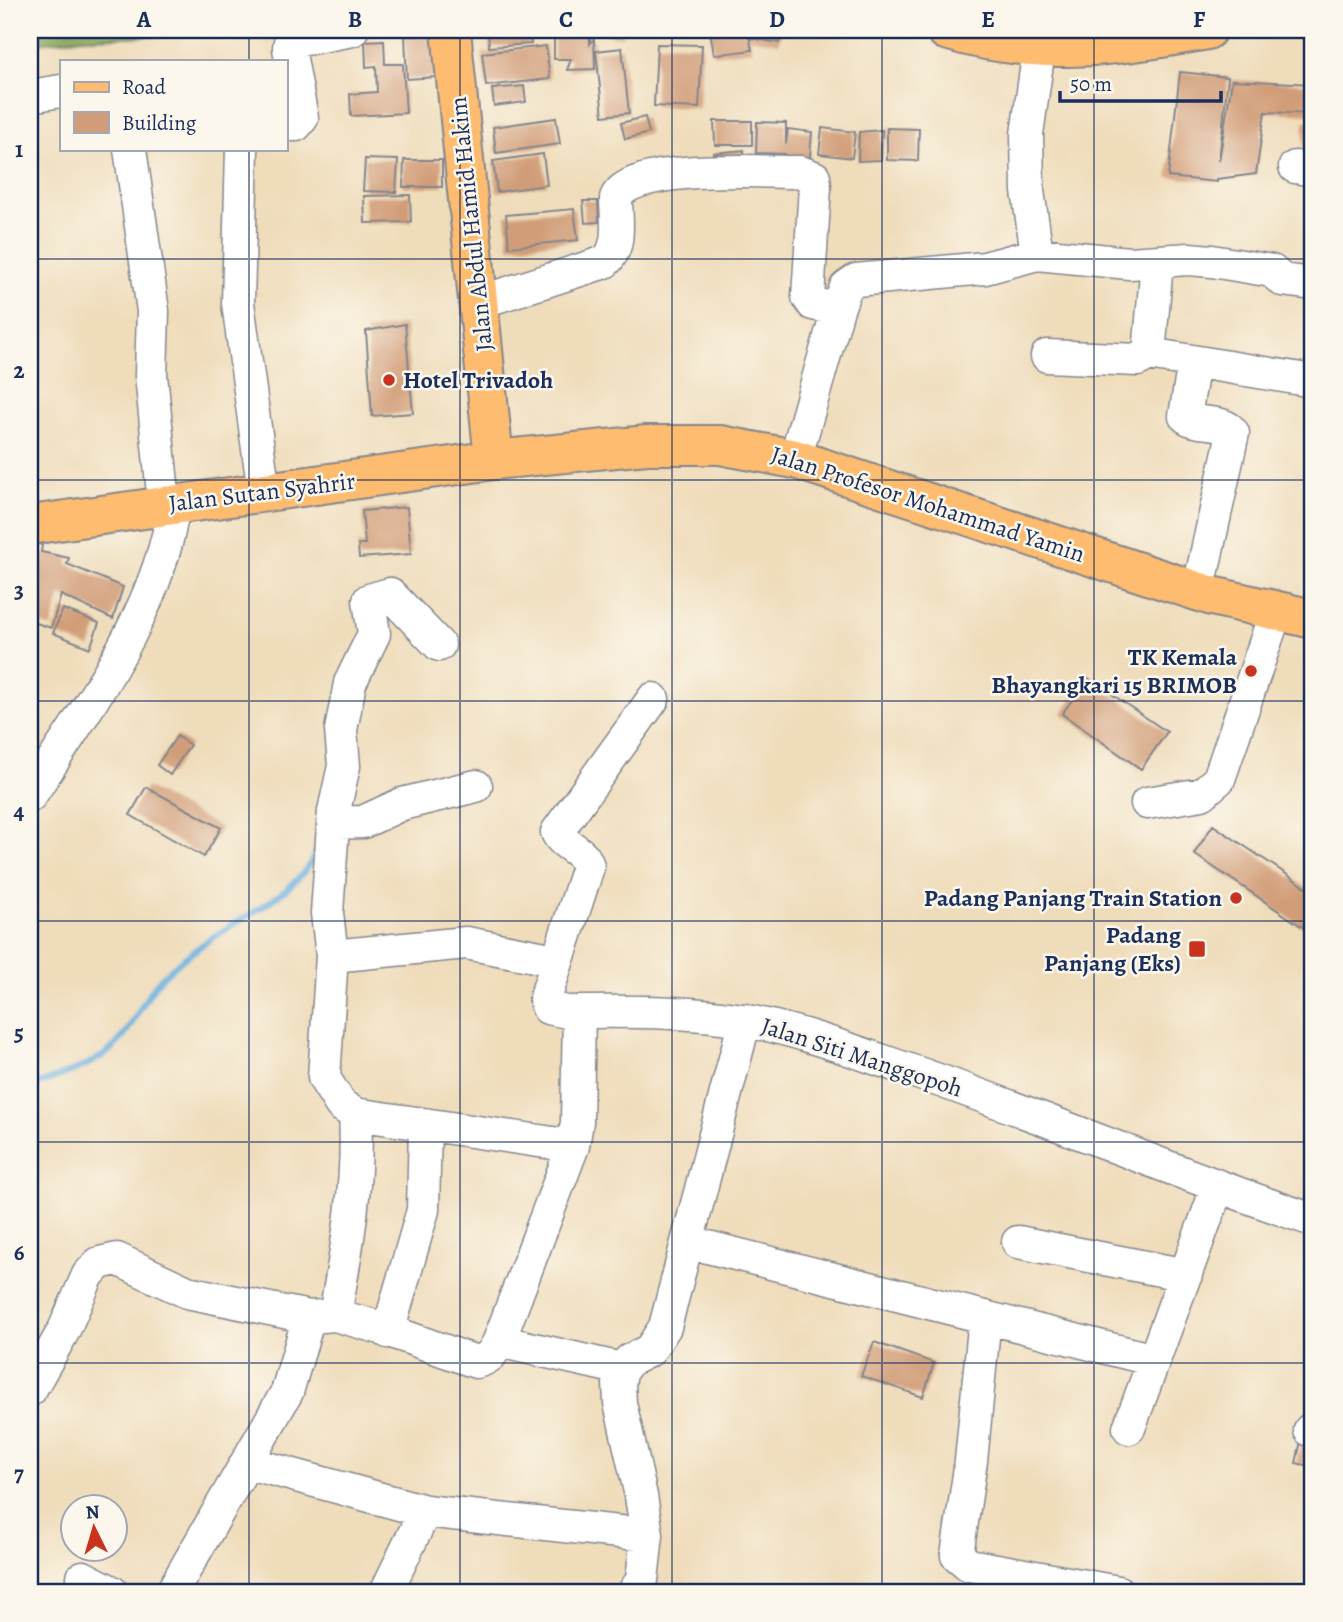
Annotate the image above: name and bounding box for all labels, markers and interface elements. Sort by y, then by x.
text: A [136,4,152,35]
text: B [348,4,362,35]
text: C [559,4,573,35]
text: D [769,4,785,35]
text: E [981,4,995,35]
text: F [1193,4,1206,35]
legend [60,60,287,150]
scale bar [1060,60,1220,104]
text: 50 m [1070,70,1112,98]
text: Road [122,73,166,101]
street label: Jalan Abdul Hamid Hakim [442,95,500,353]
text: Building [122,109,197,137]
text: 1 [15,134,23,165]
text: 2 [13,355,25,386]
place label: Hotel Trivadoh [403,364,553,396]
marker: Hotel Trivadoh [381,372,397,388]
street label: Jalan Profesor Mohammad Yamin [767,438,1089,570]
street label: Jalan Sutan Syahrir [167,465,357,519]
text: 3 [14,575,24,606]
place label: TK Kemala Bhayangkari 15 BRIMOB [991,641,1237,701]
marker: TK Kemala Bhayangkari 15 BRIMOB [1243,663,1259,679]
text: 4 [14,796,25,827]
place label: Padang Panjang Train Station [924,882,1222,914]
marker: Padang Panjang Train Station [1228,890,1244,906]
place label: Padang Panjang (Eks) [1044,919,1182,979]
marker: Padang Panjang (Eks) [1187,939,1207,959]
street label: Jalan Siti Manggopoh [757,1009,967,1105]
text: 5 [14,1017,24,1048]
text: 6 [14,1237,25,1268]
text: 7 [14,1458,24,1489]
north arrow [60,1492,130,1562]
text: N [85,1498,101,1526]

